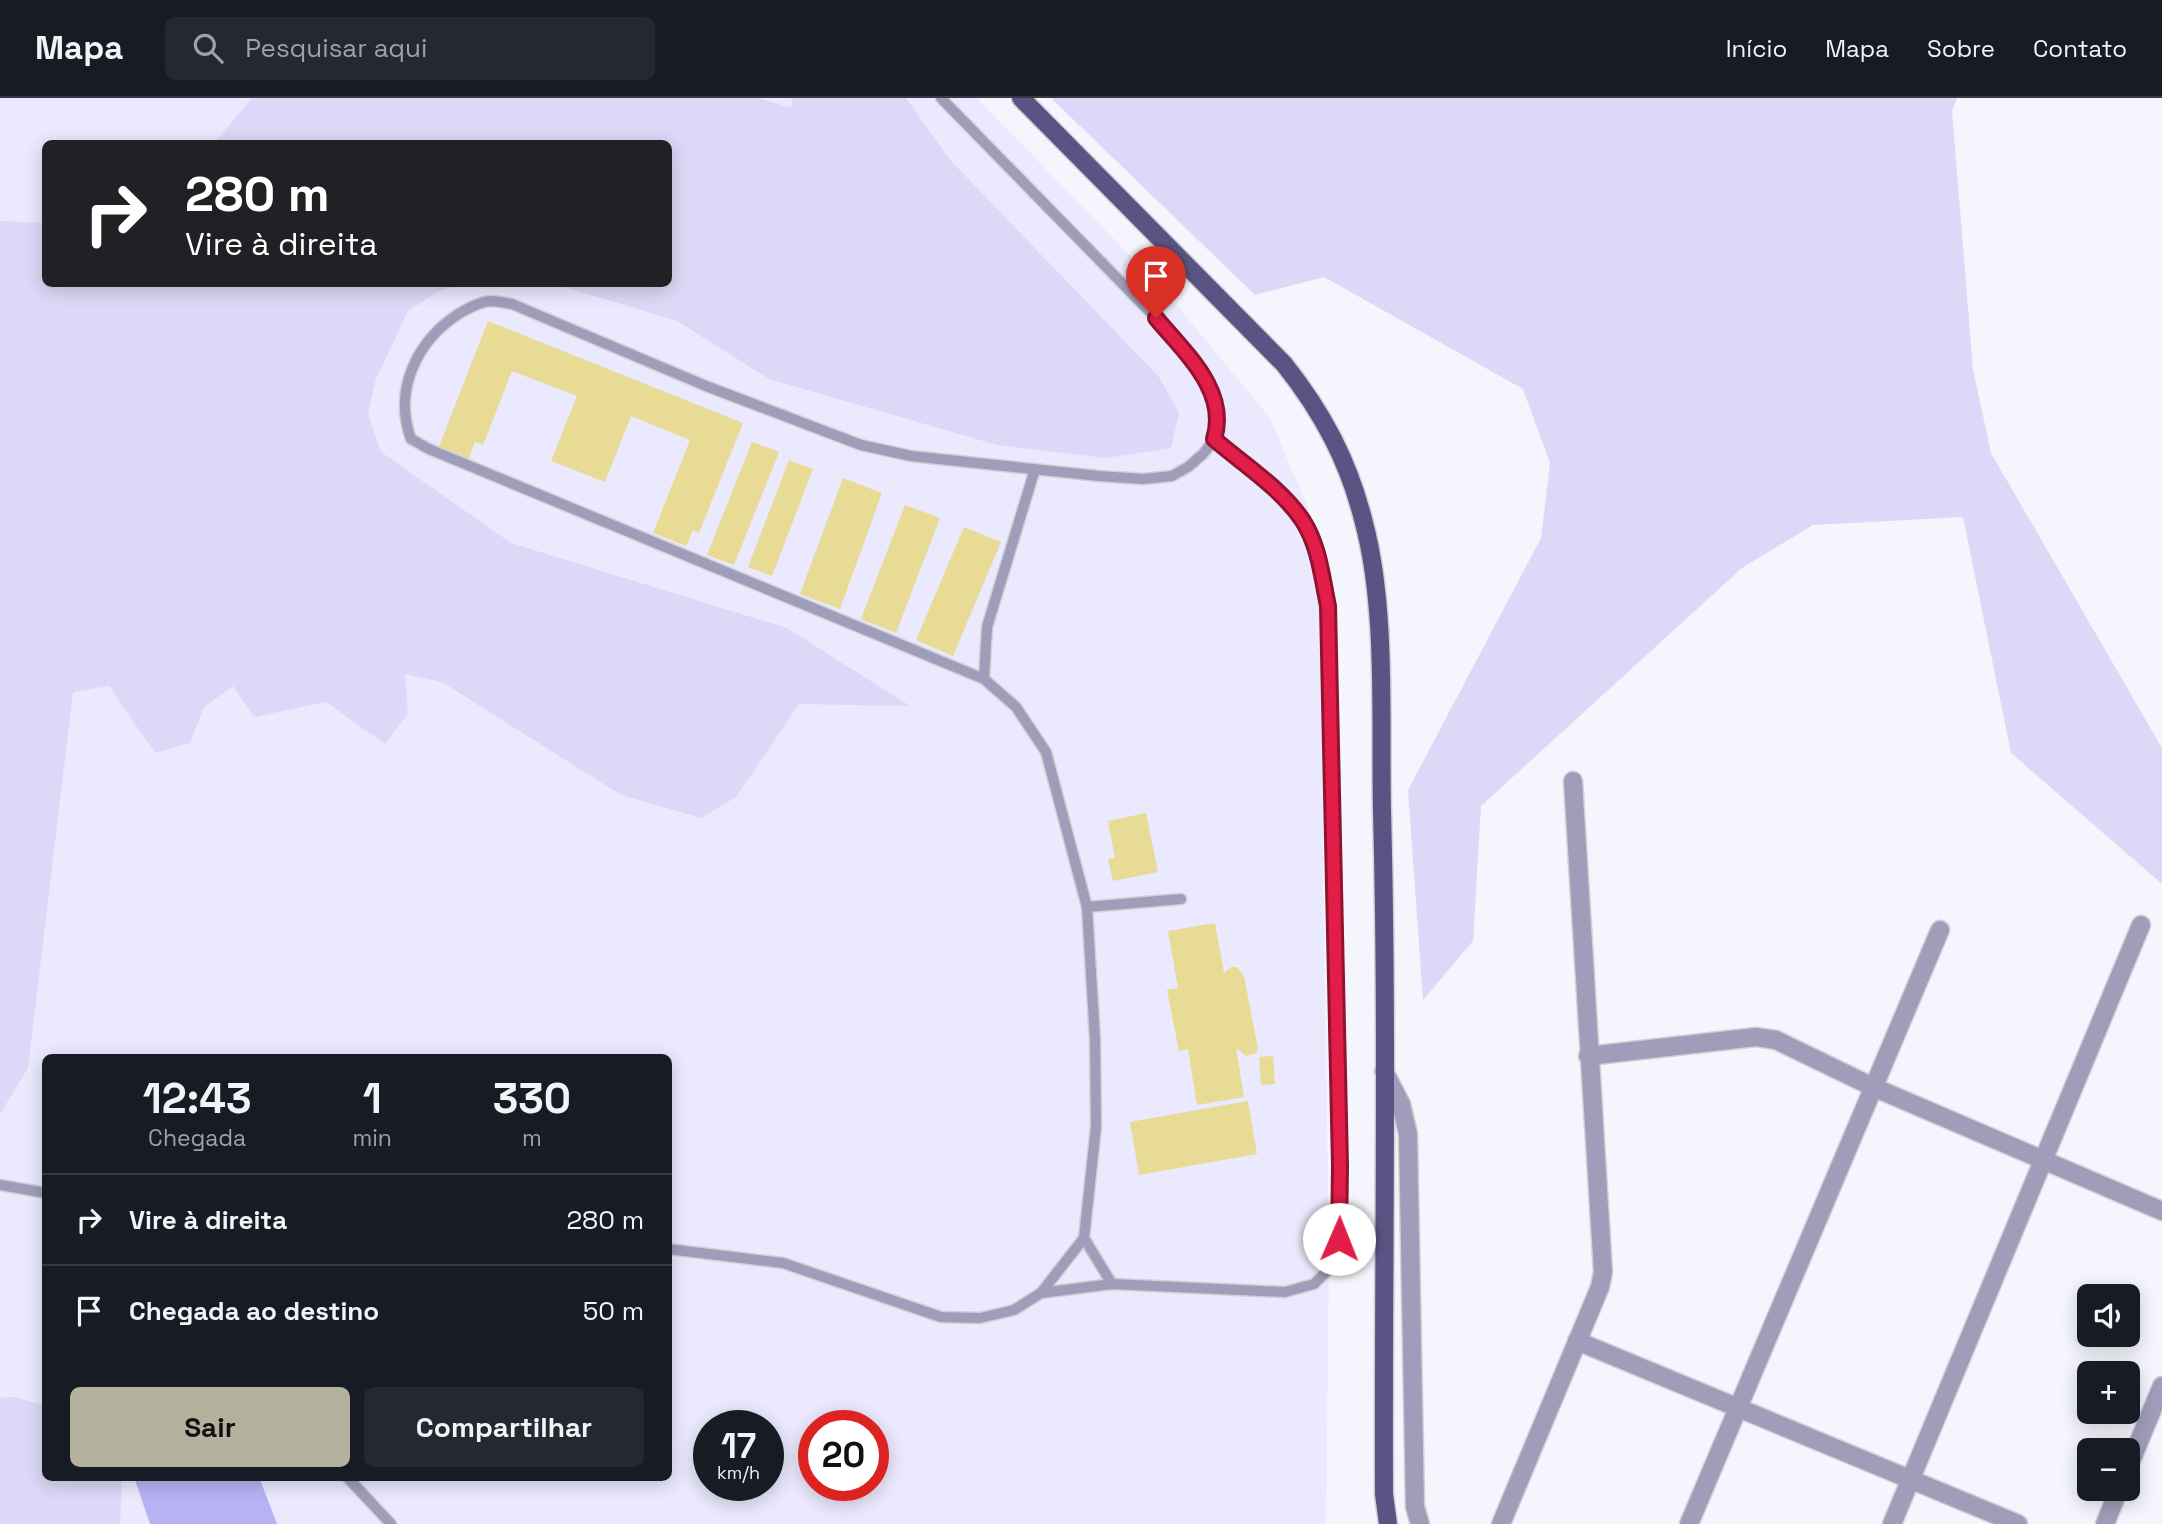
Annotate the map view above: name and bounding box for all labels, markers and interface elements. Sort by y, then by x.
search box [165,17,655,80]
text: Mapa [35,27,123,69]
icon: search [189,29,227,67]
text: Pesquisar aqui [245,31,427,65]
text: Início [1726,33,1787,64]
text: Mapa [1825,33,1889,64]
text: Sobre [1927,33,1995,64]
text: Contato [2033,33,2127,64]
text: 280 m [185,163,330,225]
icon: right [70,168,161,259]
text: Vire à direita [185,224,378,264]
pin [1126,246,1186,318]
icon: arrive [1137,257,1175,295]
text: 12:43 [143,1072,252,1125]
text: 1 [363,1072,382,1125]
text: 330 [493,1072,571,1125]
text: Chegada [148,1123,246,1153]
text: min [352,1123,392,1153]
text: m [522,1123,542,1153]
icon: right [70,1201,108,1239]
position arrow [1302,1202,1376,1276]
text: Vire à direita [129,1203,287,1237]
text: 280 m [566,1203,644,1237]
map controls [2077,1284,2140,1501]
button: sound [2077,1284,2140,1347]
icon: arrive [70,1292,108,1330]
text: Chegada ao destino [129,1294,379,1328]
text: 50 m [583,1294,644,1328]
button: + [2077,1361,2140,1424]
button: Sair [70,1387,350,1467]
button: Compartilhar [364,1387,644,1467]
speed limit sign: 20 [798,1410,889,1501]
text: 17 [721,1424,756,1468]
button: − [2077,1438,2140,1501]
text: km/h [717,1461,760,1484]

